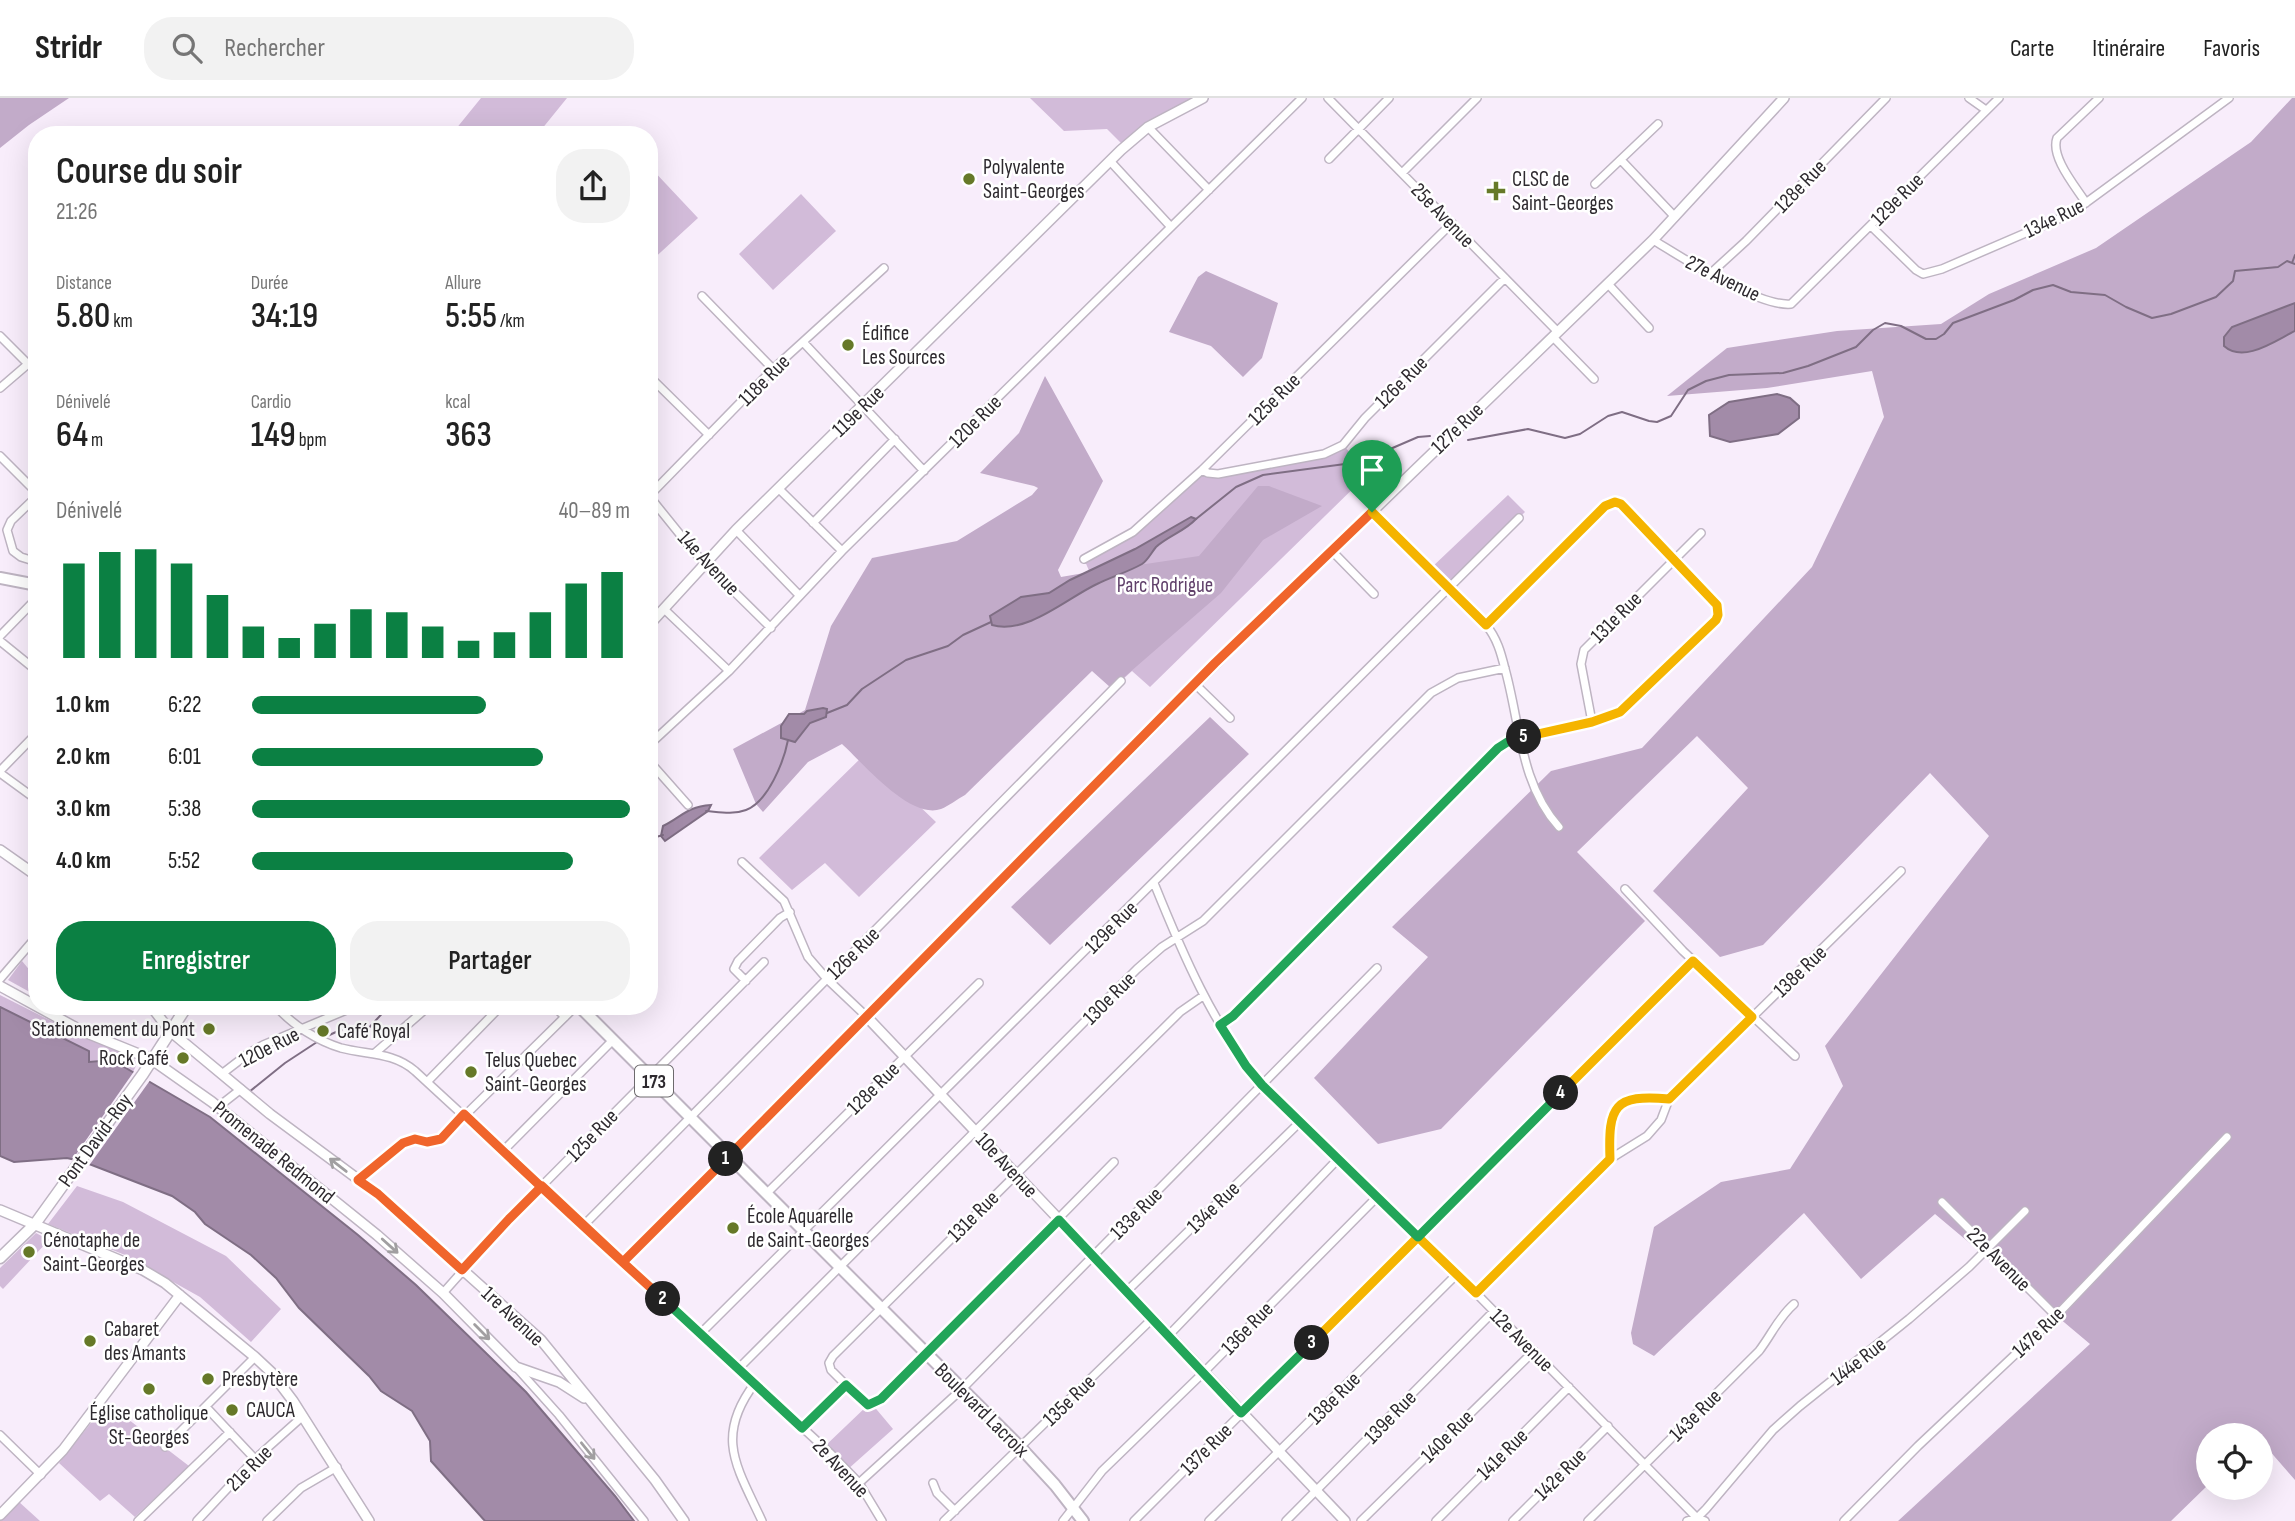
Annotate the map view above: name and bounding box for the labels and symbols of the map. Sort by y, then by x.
place label: Polyvalente Saint-Georges [983,155,1085,204]
street label: 128e Rue [1769,155,1832,218]
place label: CLSC de Saint-Georges [1512,167,1614,216]
street label: 129e Rue [1866,168,1929,231]
marker: Polyvalente Saint-Georges [961,171,977,187]
street label: 25e Avenue [1406,178,1479,253]
marker: CLSC de Saint-Georges [1486,181,1506,201]
street label: 134e Rue [2020,193,2088,244]
street label: 27e Avenue [1681,250,1764,307]
place label: Édifice Les Sources [862,321,945,370]
marker: Édifice Les Sources [840,337,856,353]
street label: 118e Rue [733,349,795,411]
street label: 126e Rue [1370,351,1433,414]
street label: 125e Rue [1243,368,1306,431]
street label: 119e Rue [827,381,890,442]
street label: 120e Rue [944,390,1007,453]
street label: 127e Rue [1426,397,1489,459]
pin [1342,440,1402,512]
street label: 14e Avenue [672,526,745,601]
park label: Parc Rodrigue [1117,573,1213,598]
street label: 131e Rue [1586,587,1647,648]
pin: 5 [1506,720,1542,754]
street label: 129e Rue [1080,896,1143,959]
street label: 126e Rue [822,922,885,985]
street label: 138e Rue [1769,940,1832,1003]
street label: 130e Rue [1078,967,1141,1030]
place label: Stationnement du Pont [31,1017,195,1042]
place label: Café Royal [337,1019,410,1044]
marker: Stationnement du Pont [201,1021,217,1037]
street label: 120e Rue [235,1022,304,1073]
marker: Café Royal [315,1023,331,1039]
place label: Rock Café [99,1046,169,1071]
place label: Telus Quebec Saint-Georges [485,1048,587,1097]
marker: Rock Café [175,1050,191,1066]
street label: 128e Rue [842,1057,905,1120]
marker: Telus Quebec Saint-Georges [463,1064,479,1080]
road number: 173 [635,1065,673,1096]
pin: 4 [1544,1076,1578,1110]
street label: Pont David-Roy [53,1089,138,1192]
street label: Promenade Redmond [208,1096,340,1209]
street label: 125e Rue [561,1104,623,1167]
street label: 10e Avenue [970,1128,1043,1203]
pin: 1 [708,1142,744,1176]
one-way arrow [330,1158,348,1173]
street label: 134e Rue [1182,1176,1245,1238]
street label: 133e Rue [1105,1182,1168,1245]
street label: 131e Rue [943,1186,1004,1247]
place label: École Aquarelle de Saint-Georges [747,1204,869,1253]
marker: École Aquarelle de Saint-Georges [725,1220,741,1236]
street label: 22e Avenue [1961,1222,2036,1297]
place label: Cénotaphe de Saint-Georges [43,1228,145,1277]
one-way arrow [380,1238,398,1254]
marker: Cénotaphe de Saint-Georges [21,1244,37,1260]
street label: 1re Avenue [476,1281,549,1352]
pin: 2 [646,1282,680,1316]
street label: 136e Rue [1216,1297,1279,1360]
street label: 147e Rue [2007,1302,2070,1363]
street label: 12e Avenue [1485,1303,1559,1377]
place label: Cabaret des Amants [104,1317,186,1366]
one-way arrow [473,1324,490,1341]
pin: 3 [1294,1326,1330,1360]
street label: 144e Rue [1826,1332,1891,1391]
marker: Cabaret des Amants [82,1333,98,1349]
street label: Boulevard Lacroix [929,1358,1034,1463]
place label: Presbytère [222,1367,298,1392]
street label: 138e Rue [1303,1367,1366,1430]
street label: 135e Rue [1038,1369,1101,1431]
marker: Presbytère [200,1371,216,1387]
marker: Église catholique St-Georges [141,1381,157,1397]
street label: 143e Rue [1664,1384,1727,1447]
street label: 139e Rue [1359,1386,1422,1449]
place label: CAUCA [246,1398,296,1423]
place label: Église catholique St-Georges [89,1401,209,1450]
marker: CAUCA [224,1402,240,1418]
street label: 140e Rue [1416,1405,1479,1468]
street label: 137e Rue [1175,1418,1237,1480]
street label: 141e Rue [1472,1424,1533,1485]
street label: 2e Avenue [807,1434,874,1503]
street label: 21e Rue [221,1440,278,1497]
one-way arrow [580,1441,596,1459]
street label: 142e Rue [1529,1443,1592,1506]

